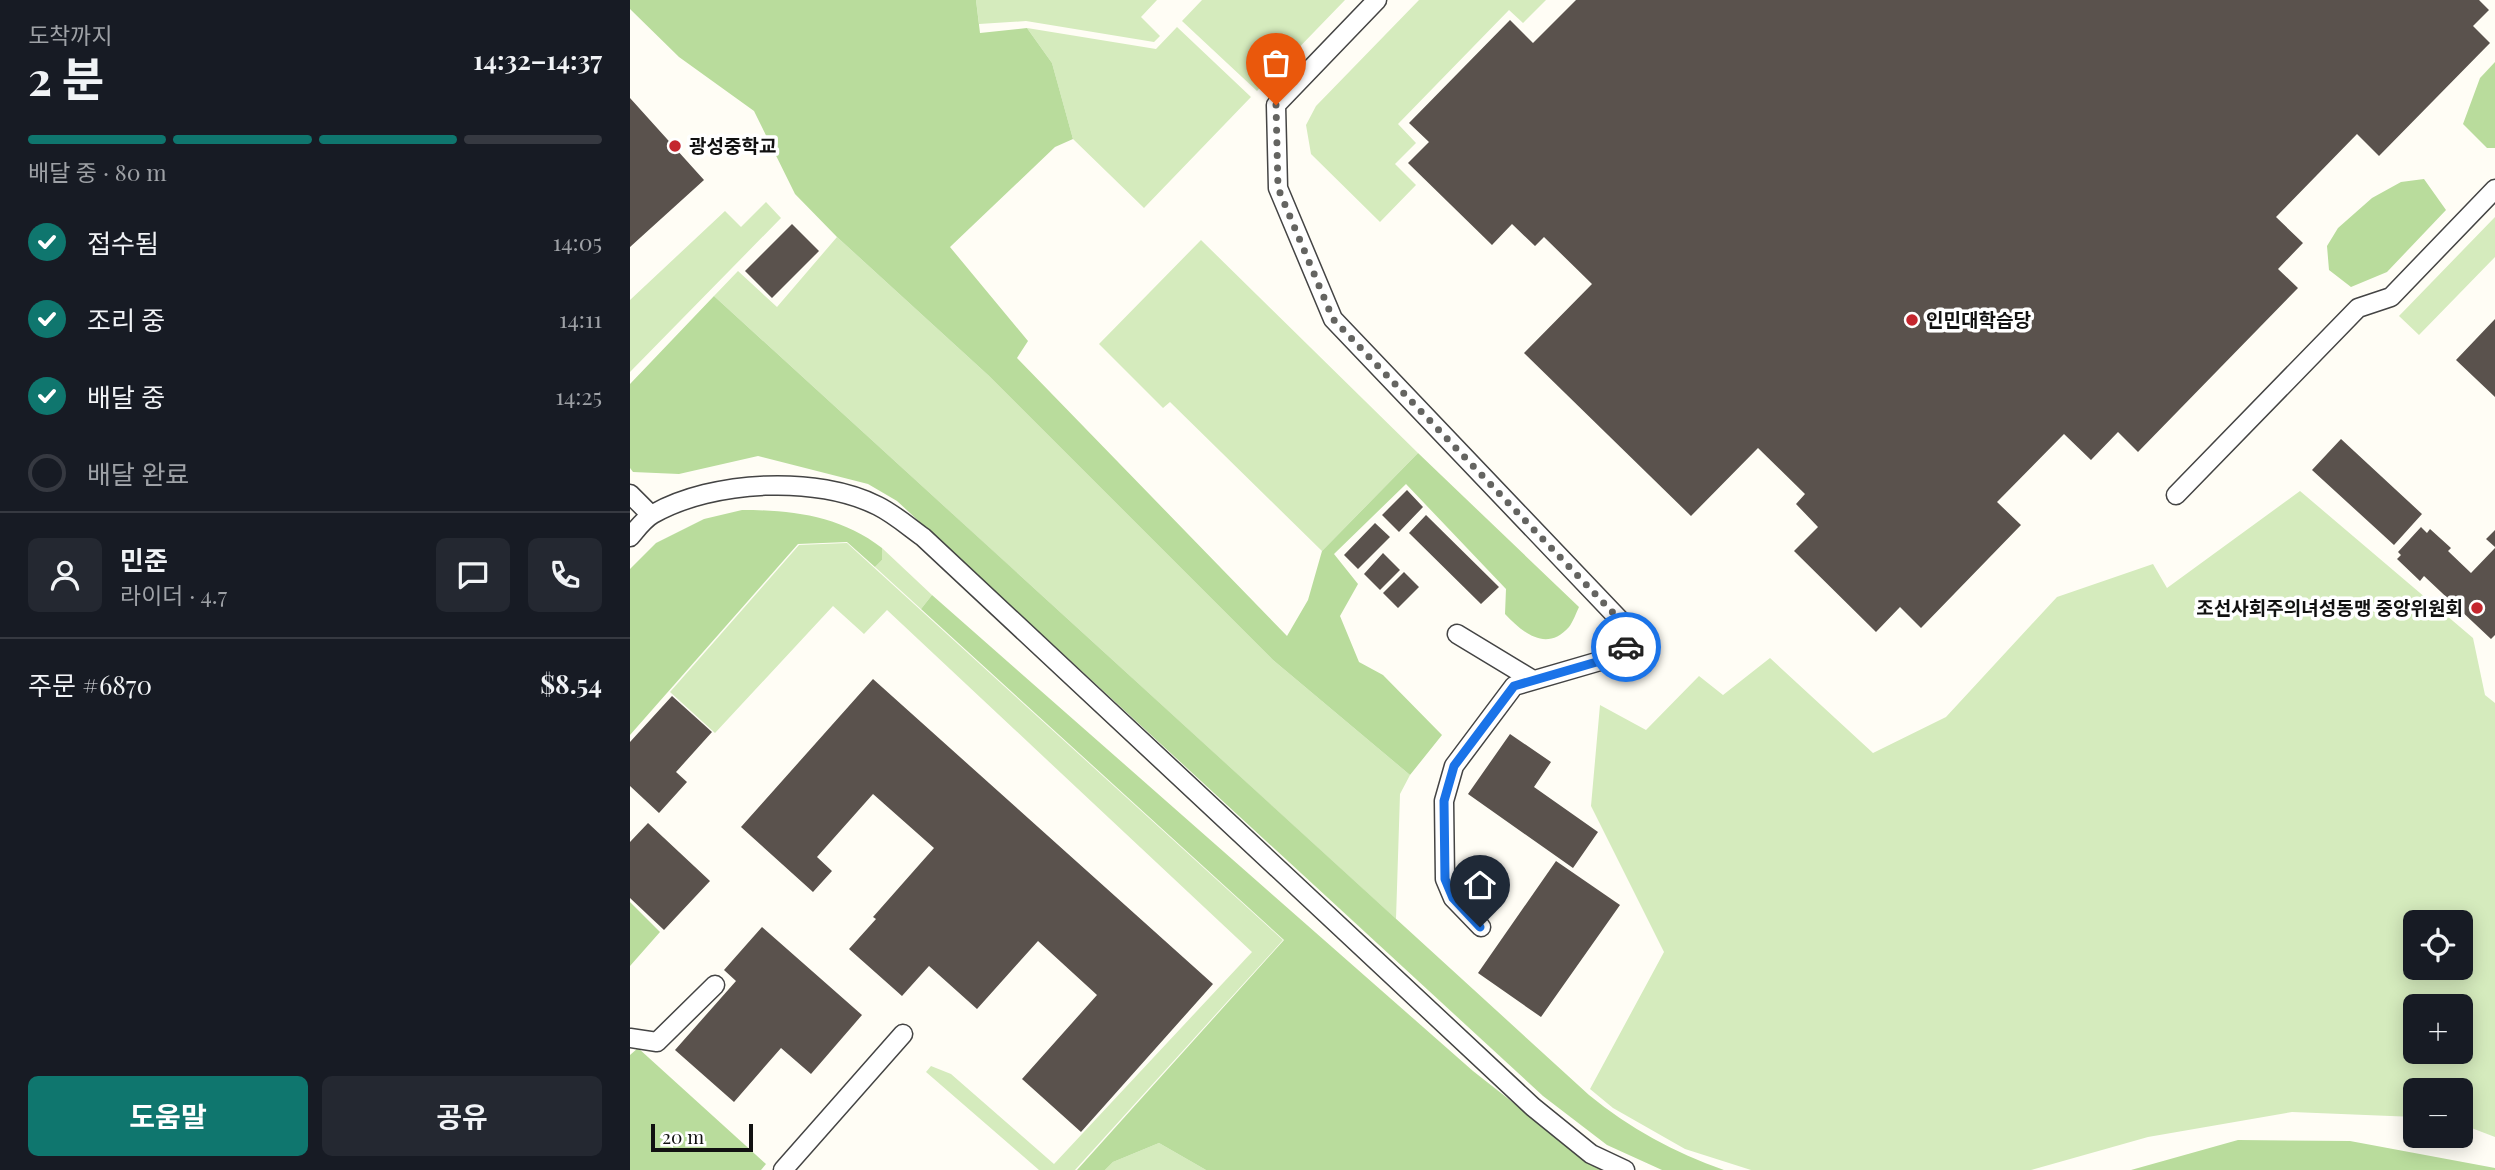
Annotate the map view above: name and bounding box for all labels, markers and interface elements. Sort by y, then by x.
text: 도착까지 [28,19,113,50]
pin [1246,33,1306,105]
text: 14:32–14:37 [473,42,602,77]
icon: bag [1257,44,1295,82]
text: 2 분 [28,46,105,108]
place label: 광성중학교 [689,132,776,158]
marker: 광성중학교 [667,138,683,154]
text: 배달 중 · 80 m [28,156,167,187]
icon: check [28,223,66,261]
text: 접수됨 [87,225,159,260]
text: 14:05 [553,226,602,257]
icon: check [28,300,66,338]
text: 조리 중 [87,302,165,337]
text: 14:11 [559,303,602,334]
place label: 인민대학습당 [1926,306,2031,332]
marker: 인민대학습당 [1904,312,1920,328]
icon: check [28,377,66,415]
text: 배달 중 [87,379,165,414]
text: 14:25 [555,380,602,411]
text: 배달 완료 [87,456,189,491]
button: person [28,538,102,612]
button: chat [436,538,510,612]
button: phone [528,538,602,612]
text: 민준 [120,542,168,577]
text: 라이더 · 4.7 [120,579,227,610]
place label: 조선사회주의녀성동맹 중앙위원회 [2196,594,2463,620]
marker: 조선사회주의녀성동맹 중앙위원회 [2469,600,2485,616]
courier [1591,612,1661,682]
icon: car [1607,628,1645,666]
text: $8.54 [540,666,602,701]
text: 주문 #6870 [28,667,152,702]
pin [1450,855,1510,927]
icon: home [1461,866,1499,904]
map controls [2403,910,2473,1148]
button: locate [2403,910,2473,980]
button: + [2403,994,2473,1064]
button: 도움말 [28,1076,308,1156]
button: 공유 [322,1076,602,1156]
button: − [2403,1078,2473,1148]
scale bar [651,1121,752,1153]
text: 20 m [662,1123,704,1149]

